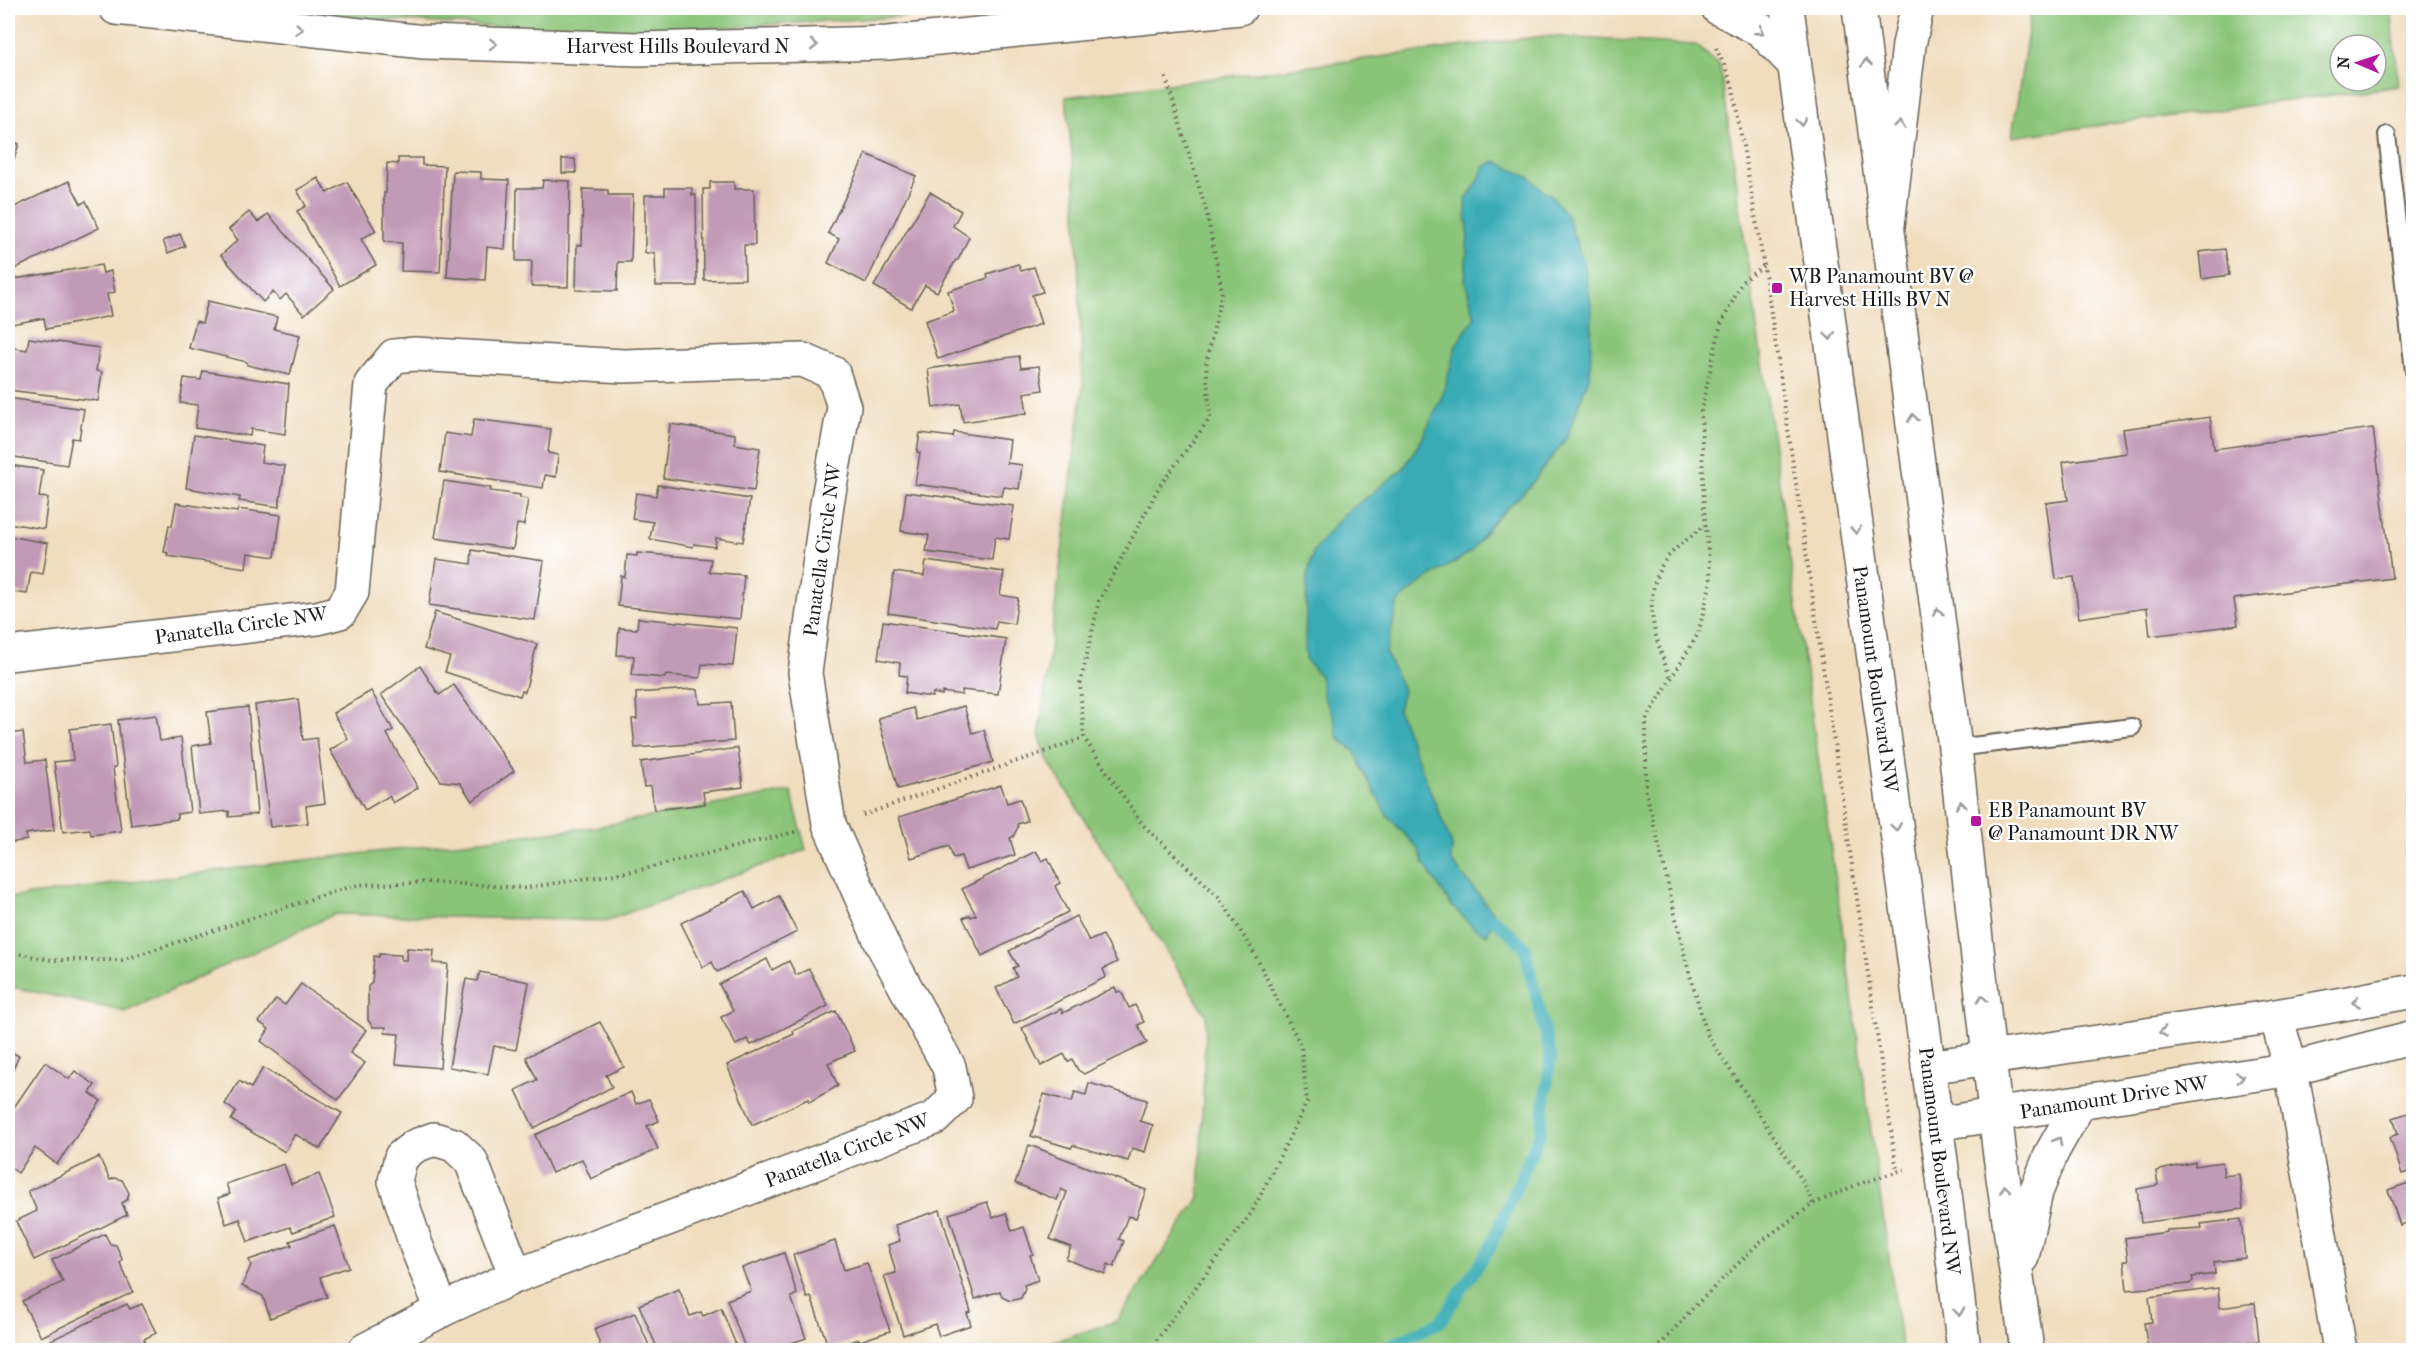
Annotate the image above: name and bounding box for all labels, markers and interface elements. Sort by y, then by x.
one-way arrow [294,22,304,35]
one-way arrow [1753,24,1764,35]
north arrow [2328,33,2388,93]
street label: Harvest Hills Boulevard N [566,35,790,58]
one-way arrow [489,38,498,51]
one-way arrow [810,39,819,51]
text: N [2334,55,2353,69]
one-way arrow [1861,58,1873,67]
one-way arrow [1795,118,1807,127]
one-way arrow [1893,120,1905,129]
place label: WB Panamount BV @ Harvest Hills BV N [1788,265,1974,311]
marker: WB Panamount BV @ Harvest Hills BV N [1770,281,1784,295]
one-way arrow [1824,332,1836,341]
one-way arrow [1907,414,1919,423]
street label: Panatella Circle NW [799,461,846,638]
one-way arrow [1850,525,1862,534]
street label: Panamount Boulevard NW [1848,564,1903,796]
street label: Panatella Circle NW [153,602,330,649]
one-way arrow [1932,607,1944,616]
place label: EB Panamount BV @ Panamount DR NW [1988,799,2180,845]
one-way arrow [1955,801,1968,810]
marker: EB Panamount BV @ Panamount DR NW [1969,814,1983,828]
one-way arrow [1889,822,1902,832]
one-way arrow [1976,995,1989,1004]
one-way arrow [2351,995,2361,1007]
one-way arrow [2159,1026,2168,1038]
street label: Panamount Boulevard NW [1914,1046,1965,1278]
street label: Panamount Drive NW [2018,1071,2211,1124]
one-way arrow [2236,1072,2245,1084]
street label: Panatella Circle NW [762,1108,934,1192]
one-way arrow [2051,1137,2062,1147]
one-way arrow [1999,1184,2011,1193]
one-way arrow [1952,1308,1965,1317]

